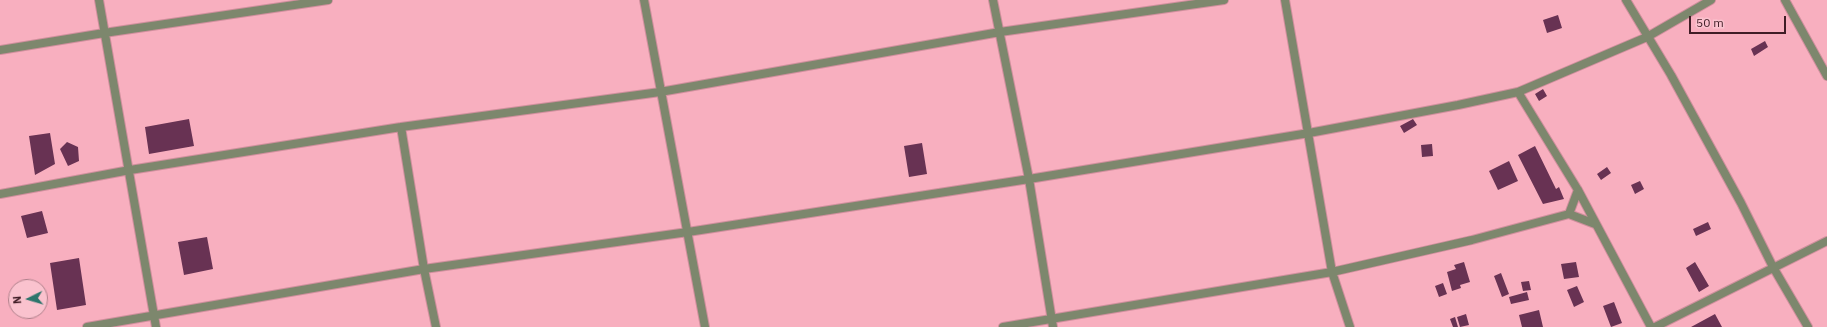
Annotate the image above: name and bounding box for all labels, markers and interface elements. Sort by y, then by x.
scale bar [1691,8,1788,34]
text: 50 m [1696,15,1724,30]
north arrow [8,279,48,319]
text: N [10,295,24,305]

